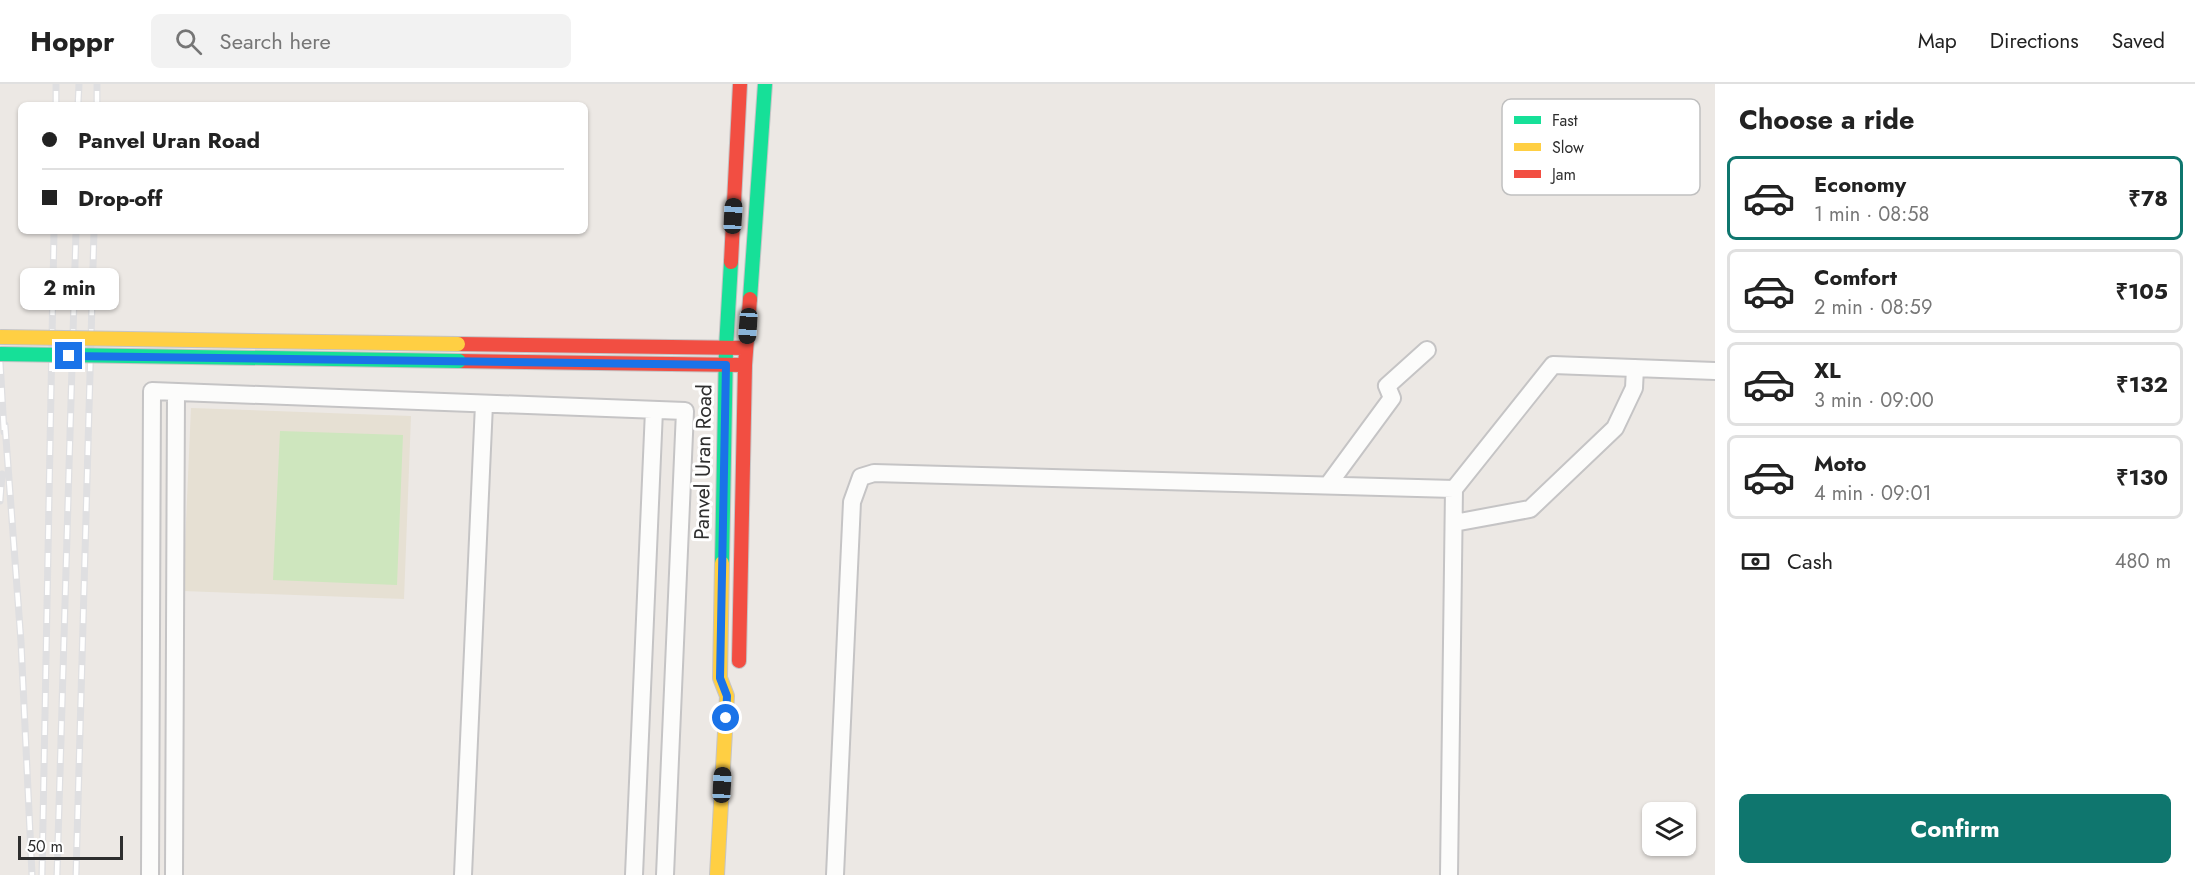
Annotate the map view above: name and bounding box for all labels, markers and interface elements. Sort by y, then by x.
search box [151,14,571,68]
text: Hoppr [30,21,115,62]
icon: search [172,25,205,58]
text: Search here [220,25,331,57]
text: Map [1918,26,1957,56]
text: Directions [1990,26,2079,56]
text: Saved [2112,26,2165,56]
legend [1502,99,1700,195]
text: Choose a ride [1739,100,1914,139]
text: Fast [1552,109,1578,132]
text: Panvel Uran Road [78,124,260,156]
text: Slow [1552,136,1584,159]
text: Jam [1550,163,1576,186]
text: Economy [1814,168,1906,200]
icon: car [1742,171,1796,225]
text: Drop-off [78,182,162,214]
text: ₹78 [2128,182,2168,214]
car [723,198,743,234]
text: 1 min · 08:58 [1814,200,1929,229]
text: Comfort [1814,261,1897,293]
icon: car [1742,264,1796,318]
callout: 2 min [20,269,118,311]
text: 2 min [43,274,96,303]
text: ₹105 [2115,275,2168,307]
text: 2 min · 08:59 [1814,293,1932,322]
car [738,307,758,345]
route end [55,342,82,369]
text: XL [1814,354,1841,386]
icon: car [1742,357,1796,411]
text: ₹132 [2116,368,2168,400]
street label: Panvel Uran Road [687,384,719,540]
text: 3 min · 09:00 [1814,386,1934,415]
text: Moto [1814,447,1867,479]
icon: car [1742,450,1796,504]
text: ₹130 [2116,461,2168,493]
text: 4 min · 09:01 [1814,479,1931,508]
icon: cash [1739,545,1772,578]
text: Cash [1787,545,1833,577]
text: 480 m [2115,547,2171,576]
route start [712,704,739,731]
car [712,767,732,803]
button: Confirm [1739,794,2171,863]
map controls [1642,802,1696,856]
button: layers [1642,802,1696,856]
scale bar [18,833,123,860]
text: 50 m [27,835,63,858]

